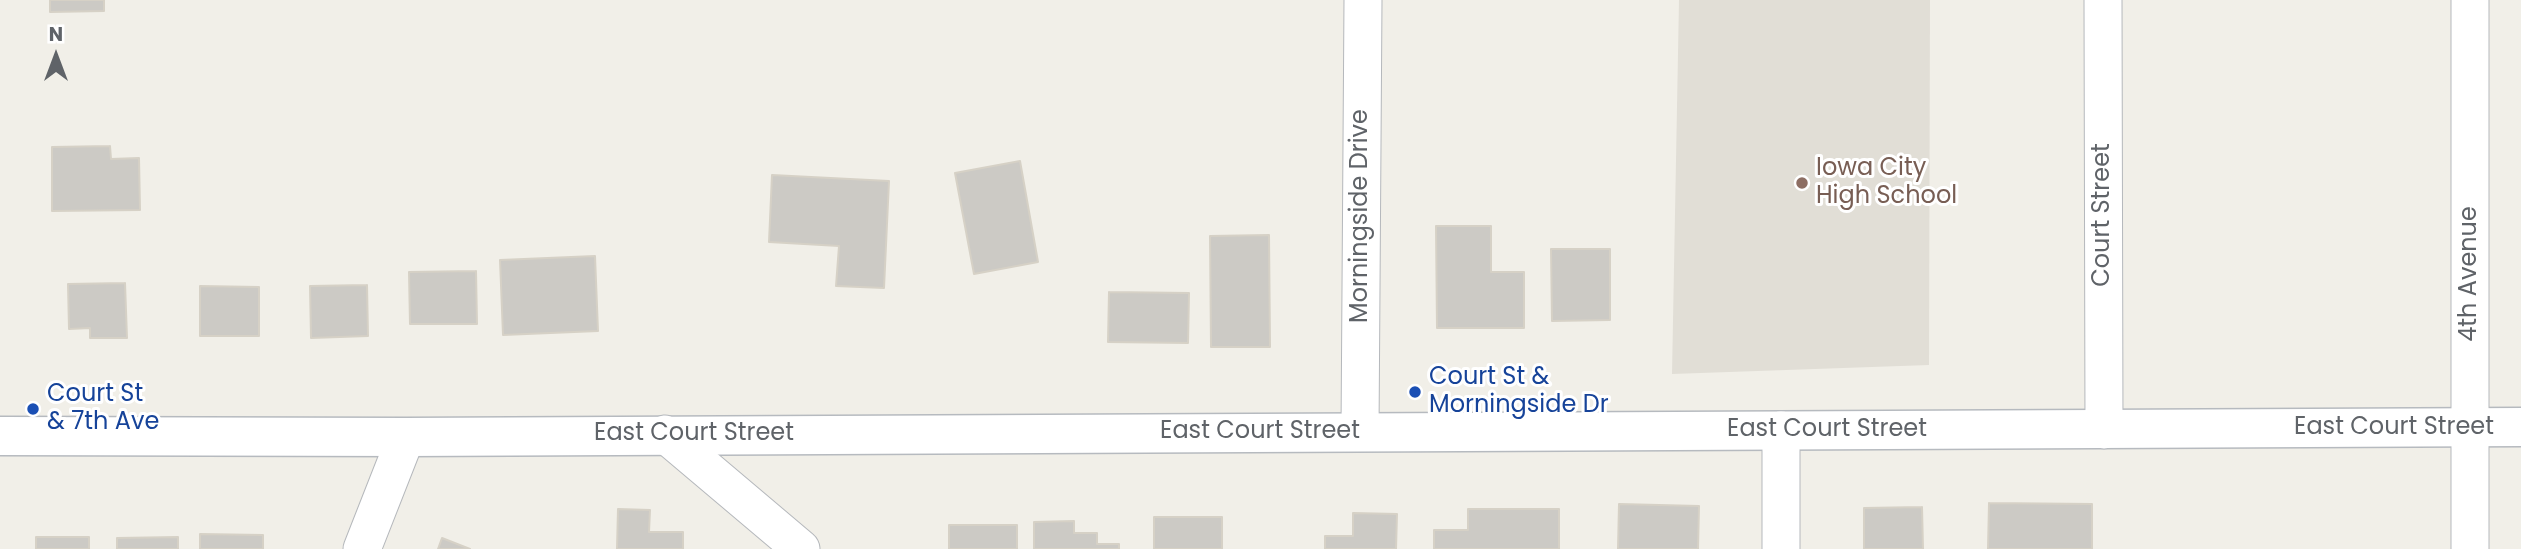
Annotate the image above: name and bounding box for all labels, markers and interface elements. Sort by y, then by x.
north arrow [21,21,91,91]
text: N [49,21,63,48]
street label: Morningside Drive [1347,109,1375,323]
street label: Court Street [2089,143,2117,287]
place label: Iowa City High School [1816,155,1957,211]
marker: Iowa City High School [1794,175,1810,191]
street label: 4th Avenue [2456,206,2484,342]
place label: Court St & Morningside Dr [1429,364,1609,420]
place label: Court St & 7th Ave [47,381,159,437]
marker: Court St & Morningside Dr [1407,384,1423,400]
marker: Court St & 7th Ave [25,401,41,417]
street label: East Court Street [2294,414,2494,442]
street label: East Court Street [1727,416,1927,444]
street label: East Court Street [1160,418,1360,446]
street label: East Court Street [594,420,794,448]

